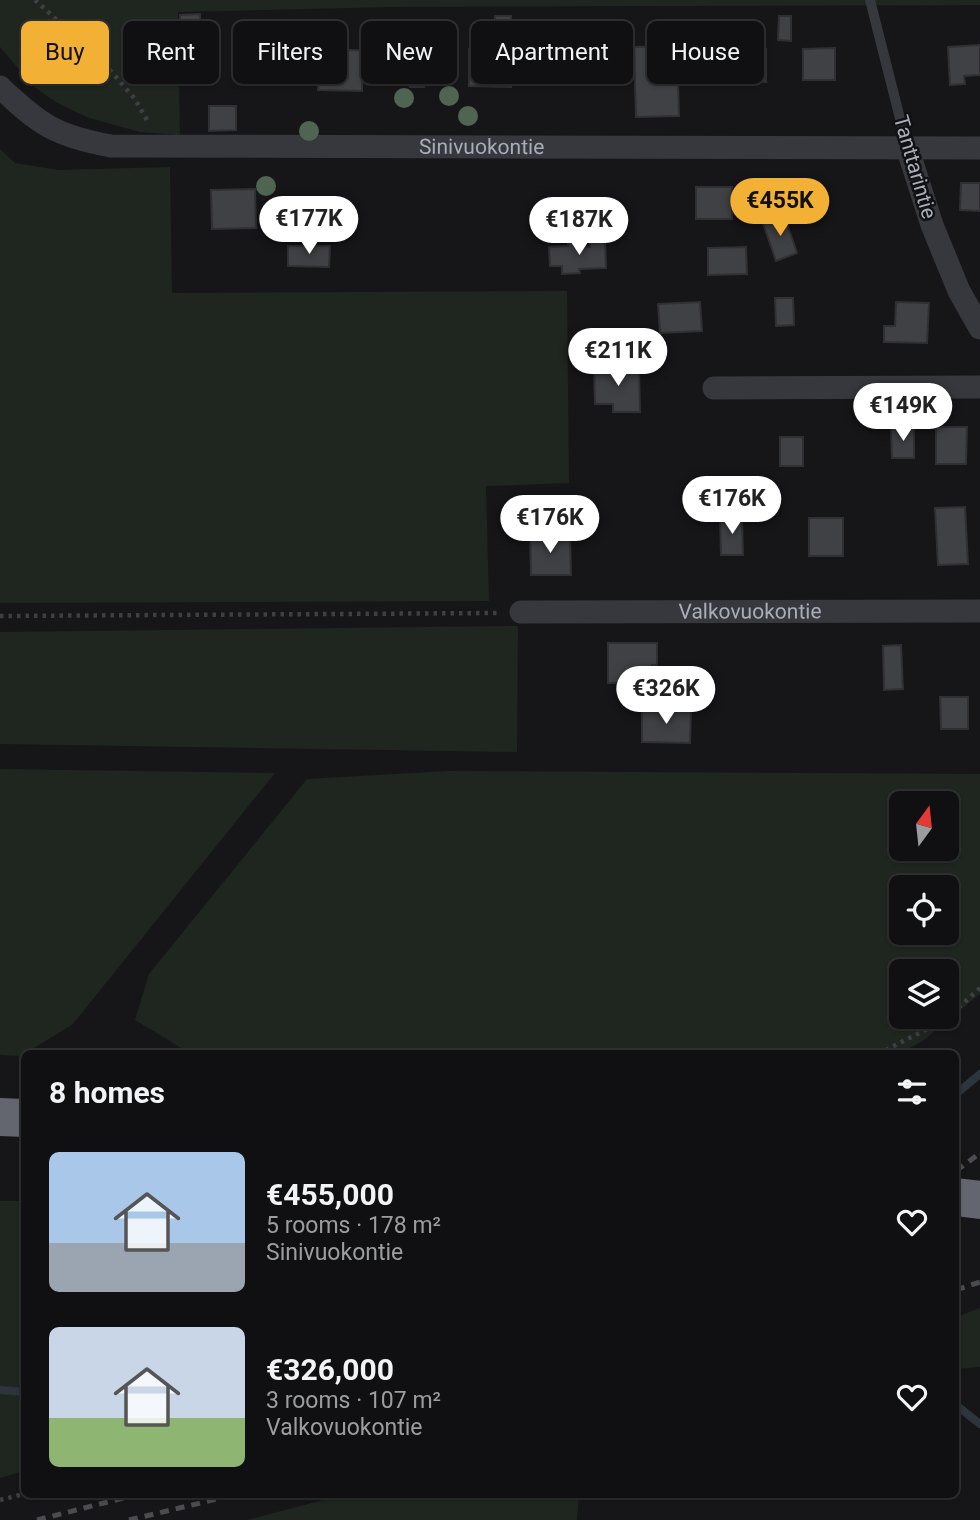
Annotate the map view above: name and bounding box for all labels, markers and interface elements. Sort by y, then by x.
chip: Buy [21,21,109,84]
chip: Rent [123,21,219,84]
chip: Filters [233,21,347,84]
chip: New [361,21,457,84]
chip: Apartment [471,21,633,84]
chip: House [647,21,764,84]
street label: Tanttarintie [889,113,941,221]
street label: Sinivuokontie [419,135,544,159]
pin: €455K [731,178,829,238]
text: €455K [746,187,814,214]
pin: €177K [260,196,358,256]
pin: €187K [530,198,628,257]
text: €177K [275,205,343,232]
text: €187K [545,206,613,233]
pin: €211K [569,328,667,388]
text: €211K [584,337,652,364]
pin: €149K [854,384,952,443]
text: €149K [869,392,937,419]
pin: €176K [683,476,781,536]
text: €176K [698,485,766,512]
pin: €176K [501,496,599,555]
text: €176K [516,504,584,531]
street label: Valkovuokontie [678,599,822,624]
pin: €326K [617,666,715,726]
text: €326K [632,675,700,702]
north arrow [889,791,959,861]
map controls [889,791,959,1029]
button: locate [889,875,959,945]
button: layers [889,959,959,1029]
icon: filters [893,1073,931,1111]
text: 8 homes [49,1075,165,1110]
text: €455,000 [266,1177,394,1212]
icon: home [105,1180,189,1264]
icon: heart [893,1203,931,1241]
text: 5 rooms · 178 m² [266,1212,441,1239]
text: Sinivuokontie [266,1239,403,1266]
text: €326,000 [266,1352,394,1387]
icon: home [105,1355,189,1439]
icon: heart [893,1378,931,1416]
text: 3 rooms · 107 m² [266,1387,441,1414]
text: Valkovuokontie [266,1414,423,1441]

